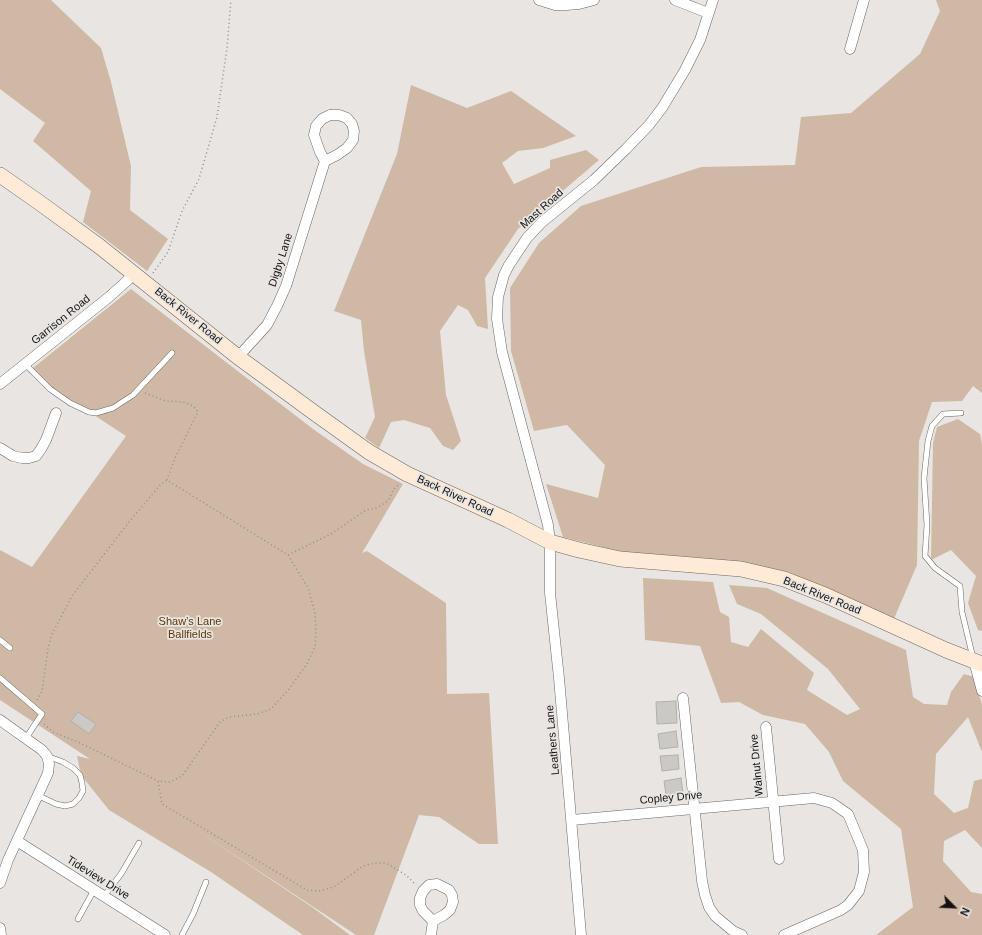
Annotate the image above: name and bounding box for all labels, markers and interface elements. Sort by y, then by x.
street label: Mast Road [518,186,566,232]
street label: Digby Lane [266,231,296,289]
street label: Back River Road [152,285,224,347]
street label: Garrison Road [29,292,93,348]
street label: Back River Road [415,473,495,519]
street label: Back River Road [781,574,863,618]
park label: Shaw’s Lane Ballfields [159,615,221,641]
street label: Leathers Lane [543,704,563,776]
street label: Walnut Drive [748,733,766,797]
street label: Copley Drive [639,789,703,807]
street label: Tideview Drive [64,853,132,903]
north arrow [934,887,974,927]
text: N [958,906,972,918]

